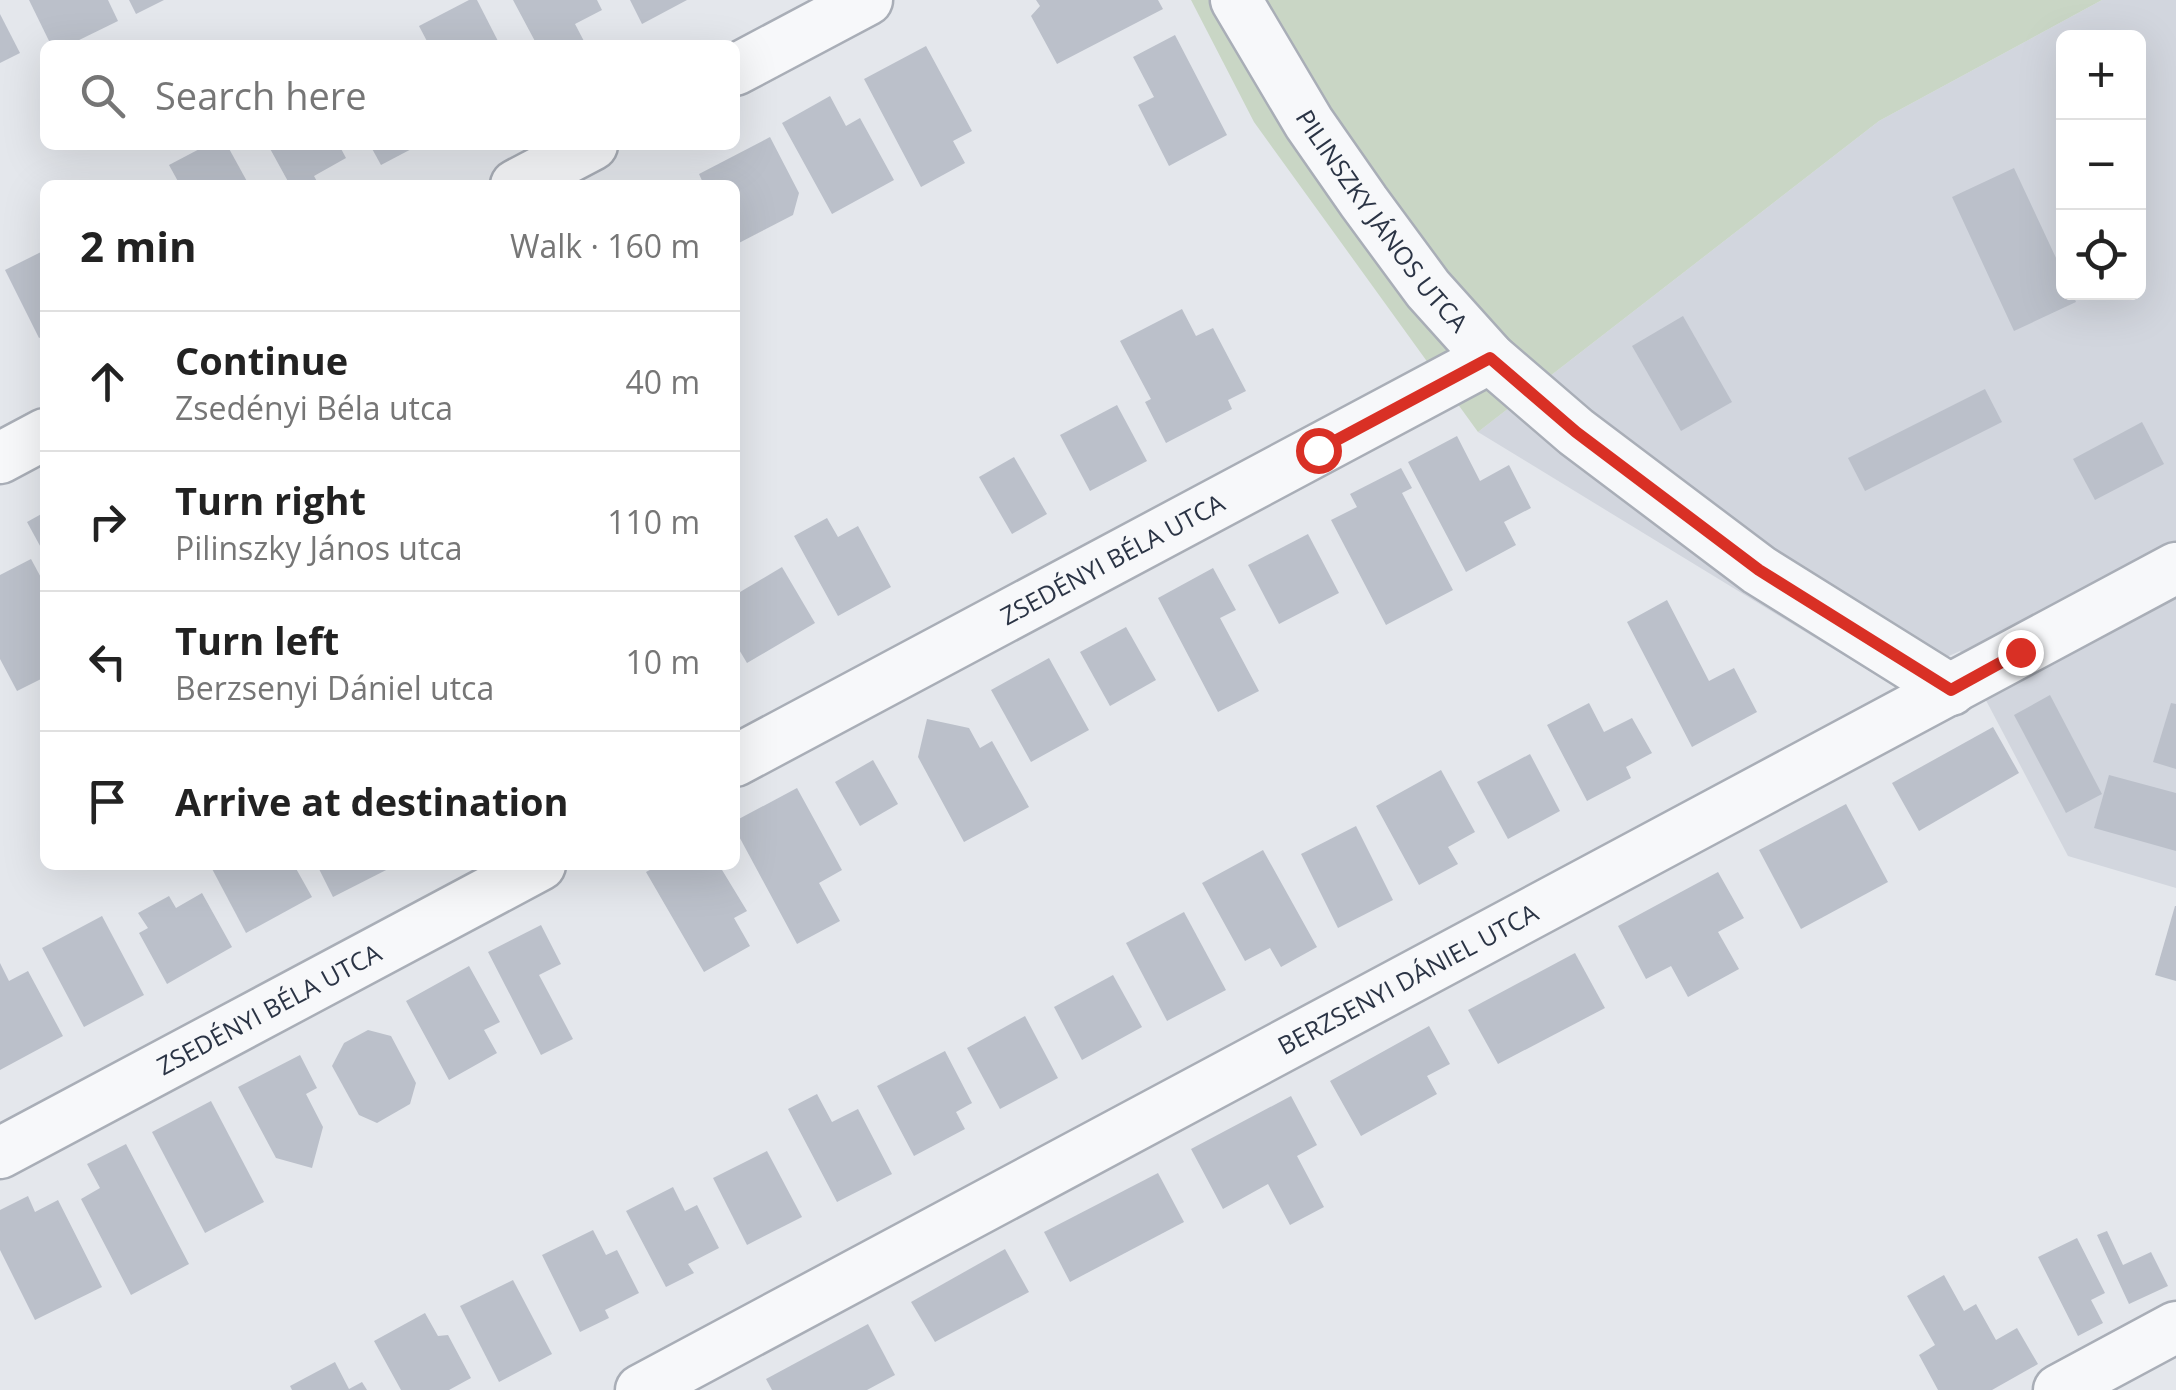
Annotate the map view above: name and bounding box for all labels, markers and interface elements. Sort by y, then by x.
map controls [2056,30,2146,300]
button: + [2056,30,2146,120]
search box [40,40,740,150]
icon: search [75,68,130,123]
text: Search here [155,69,367,121]
street label: PILINSZKY JÁNOS UTCA [1289,103,1477,339]
button: − [2056,120,2146,210]
button: locate [2056,210,2146,300]
text: 2 min [80,217,197,274]
text: Walk · 160 m [510,224,700,267]
text: Continue [175,334,348,386]
icon: ahead [80,354,135,409]
text: 40 m [625,360,700,403]
text: Zsedényi Béla utca [175,386,453,429]
route start [1296,428,1342,474]
text: Turn right [175,474,366,526]
street label: ZSEDÉNYI BÉLA UTCA [994,485,1230,632]
icon: right [80,494,135,549]
text: 110 m [607,500,700,543]
text: Pilinszky János utca [175,526,462,569]
text: Turn left [175,614,339,666]
route end [1998,630,2044,676]
icon: left [80,634,135,689]
text: 10 m [625,640,700,683]
text: Berzsenyi Dániel utca [175,666,494,709]
icon: arrive [80,774,135,829]
text: Arrive at destination [175,775,569,827]
street label: BERZSENYI DÁNIEL UTCA [1271,895,1544,1062]
street label: ZSEDÉNYI BÉLA UTCA [151,935,387,1082]

